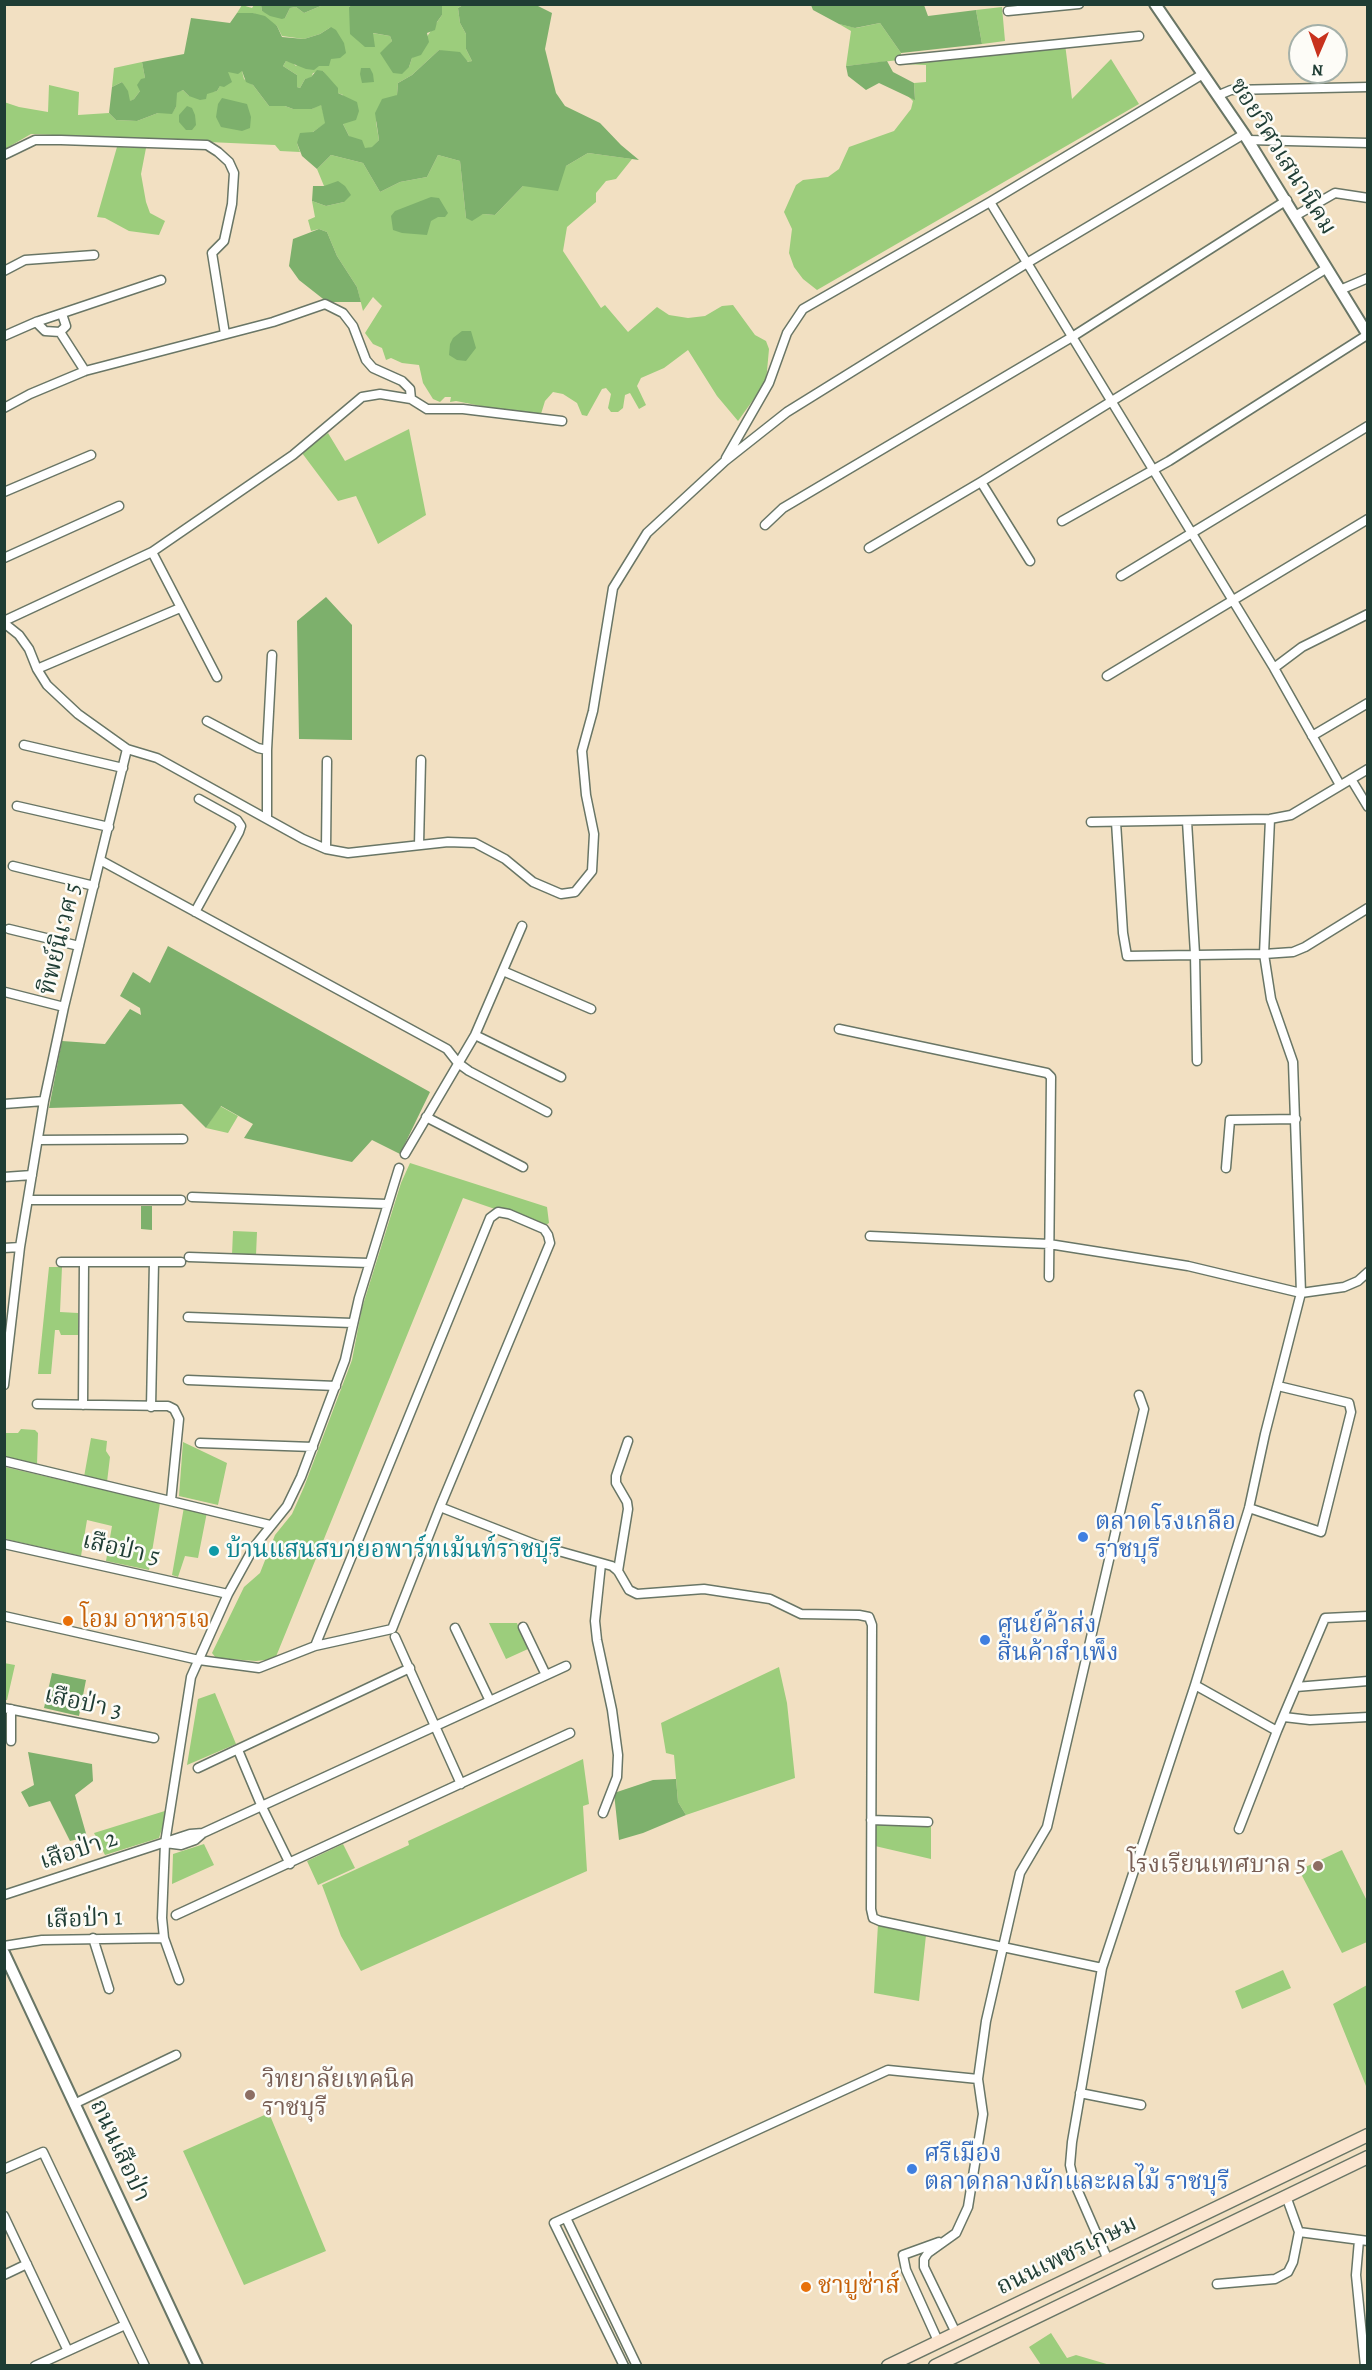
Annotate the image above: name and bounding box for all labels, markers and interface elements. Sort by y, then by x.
north arrow [1288,24,1348,84]
text: N [1311,59,1324,81]
street label: ซอยวิศวเสนานิคม [1222,73,1342,241]
street label: ทิพย์นิเวศ 5 [33,880,89,998]
place label: ตลาดโรงเกลือ ราชบุรี [1095,1509,1236,1565]
street label: เสือป่า 5 [79,1527,163,1573]
marker: ตลาดโรงเกลือ ราชบุรี [1076,1530,1090,1544]
place label: บ้านแสนสบายอพาร์ทเม้นท์ราชบุรี [226,1537,561,1565]
marker: บ้านแสนสบายอพาร์ทเม้นท์ราชบุรี [207,1544,221,1558]
place label: โอม อาหารเจ [80,1607,210,1635]
place label: ศูนย์ค้าส่ง สินค้าสำเพ็ง [997,1612,1119,1668]
marker: โอม อาหารเจ [61,1614,75,1628]
marker: ศูนย์ค้าส่ง สินค้าสำเพ็ง [978,1633,992,1647]
street label: เสือป่า 3 [42,1682,124,1726]
street label: เสือป่า 2 [36,1825,122,1877]
place label: โรงเรียนเทศบาล 5 [1127,1852,1306,1880]
marker: โรงเรียนเทศบาล 5 [1311,1859,1325,1873]
street label: เสือป่า 1 [45,1904,123,1936]
place label: วิทยาลัยเทคนิค ราชบุรี [262,2067,415,2123]
marker: วิทยาลัยเทคนิค ราชบุรี [243,2088,257,2102]
street label: ถนนเสือป่า [83,2095,155,2207]
place label: ศรีเมือง ตลาดกลางผักและผลไม้ ราชบุรี [924,2141,1229,2197]
marker: ศรีเมือง ตลาดกลางผักและผลไม้ ราชบุรี [905,2162,919,2176]
street label: ถนนเพชรเกษม [992,2210,1142,2302]
place label: ชาบูซ่าส์ [818,2273,900,2301]
marker: ชาบูซ่าส์ [799,2280,813,2294]

